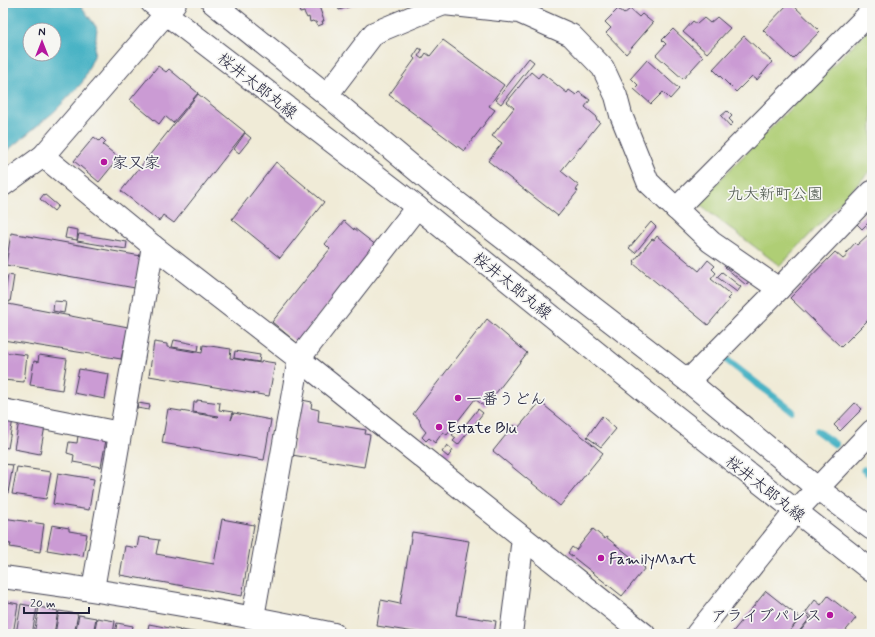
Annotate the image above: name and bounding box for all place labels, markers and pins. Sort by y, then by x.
place label: 家又家 [112,153,160,174]
marker: 家又家 [99,157,109,167]
place label: 一番うどん [466,389,546,410]
marker: 一番うどん [453,393,463,403]
place label: Estate Blu [447,418,518,439]
marker: Estate Blu [434,422,444,432]
place label: FamilyMart [609,549,697,570]
marker: FamilyMart [596,553,606,563]
place label: アライブパレス [711,606,822,627]
marker: アライブパレス [825,610,835,620]

